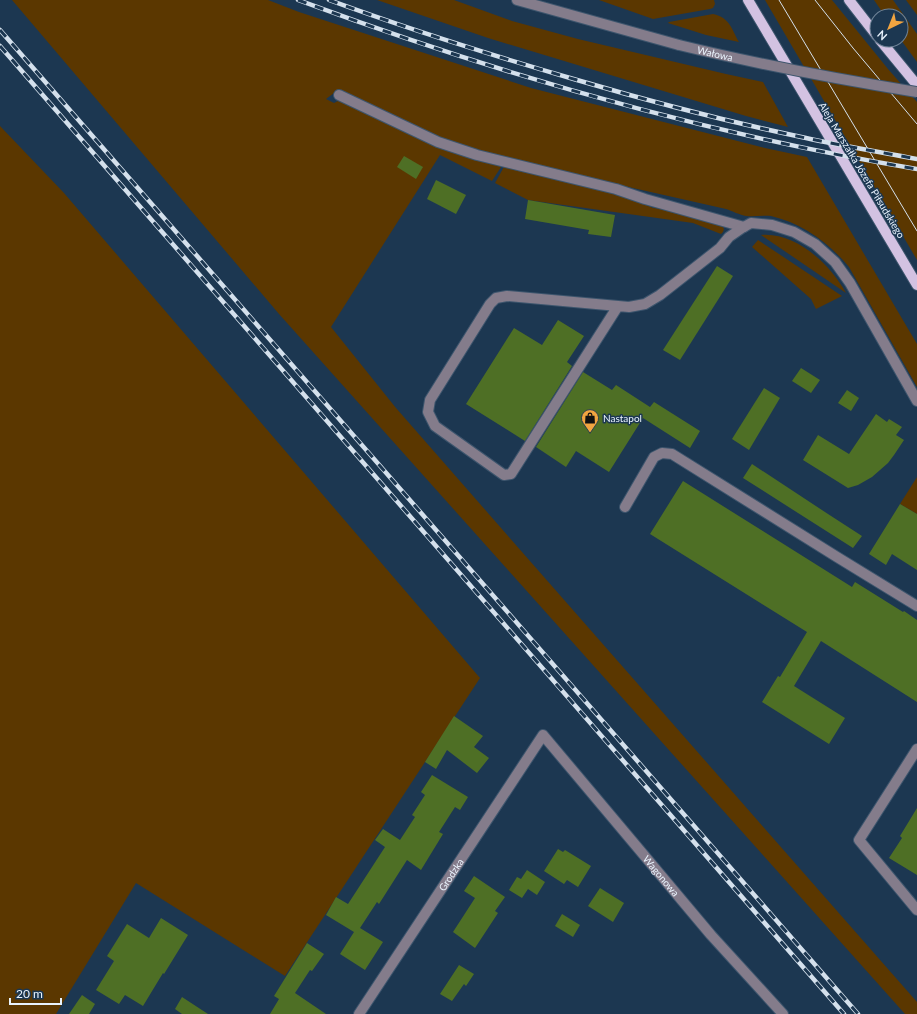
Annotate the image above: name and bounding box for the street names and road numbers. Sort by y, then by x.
street label: Wałowa [696,44,734,63]
street label: Aleja Marszałka Józefa Piłsudskiego [817,100,908,240]
street label: Wagonowa [641,853,682,899]
street label: Grodzka [436,856,466,893]

